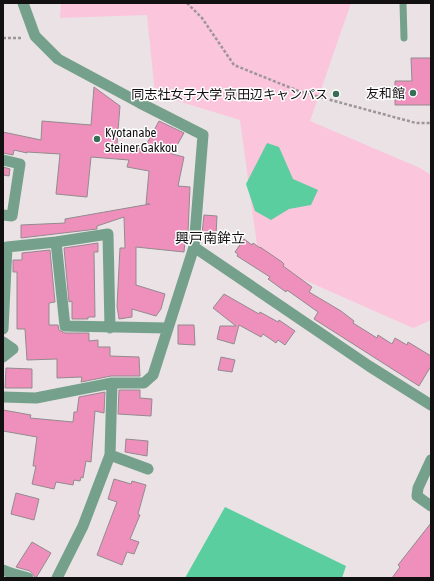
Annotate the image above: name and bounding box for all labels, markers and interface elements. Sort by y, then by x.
place label: 友和館 [366,86,405,101]
place label: 同志社女子大学 京田辺キャンパス [131,87,328,102]
marker: 友和館 [408,88,418,98]
marker: 同志社女子大学 京田辺キャンパス [331,89,341,99]
place label: Kyotanabe Steiner Gakkou [105,125,177,155]
marker: Kyotanabe Steiner Gakkou [92,134,102,144]
district label: 興戸南鉾立 [175,230,245,246]

